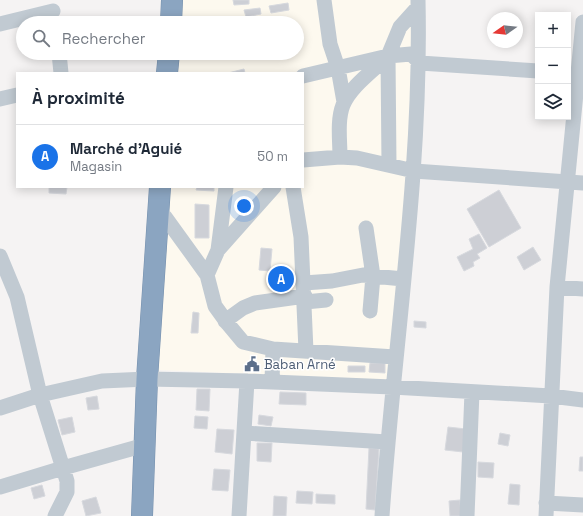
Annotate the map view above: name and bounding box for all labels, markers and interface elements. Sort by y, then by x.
north arrow [487,12,523,48]
map controls [535,12,571,120]
button: + [535,12,571,48]
search box [16,16,304,60]
icon: search [30,27,52,49]
text: Rechercher [62,29,145,48]
button: − [535,48,571,84]
button: layers [535,84,571,120]
text: À proximité [32,87,125,109]
text: Marché d'Aguié [70,139,182,158]
text: A [41,148,49,165]
text: 50 m [257,148,288,165]
text: Magasin [70,158,122,175]
your location [234,196,254,216]
pin: A [268,264,294,294]
public building icon: Baban Arné [243,355,261,373]
place label: Baban Arné [264,356,336,373]

